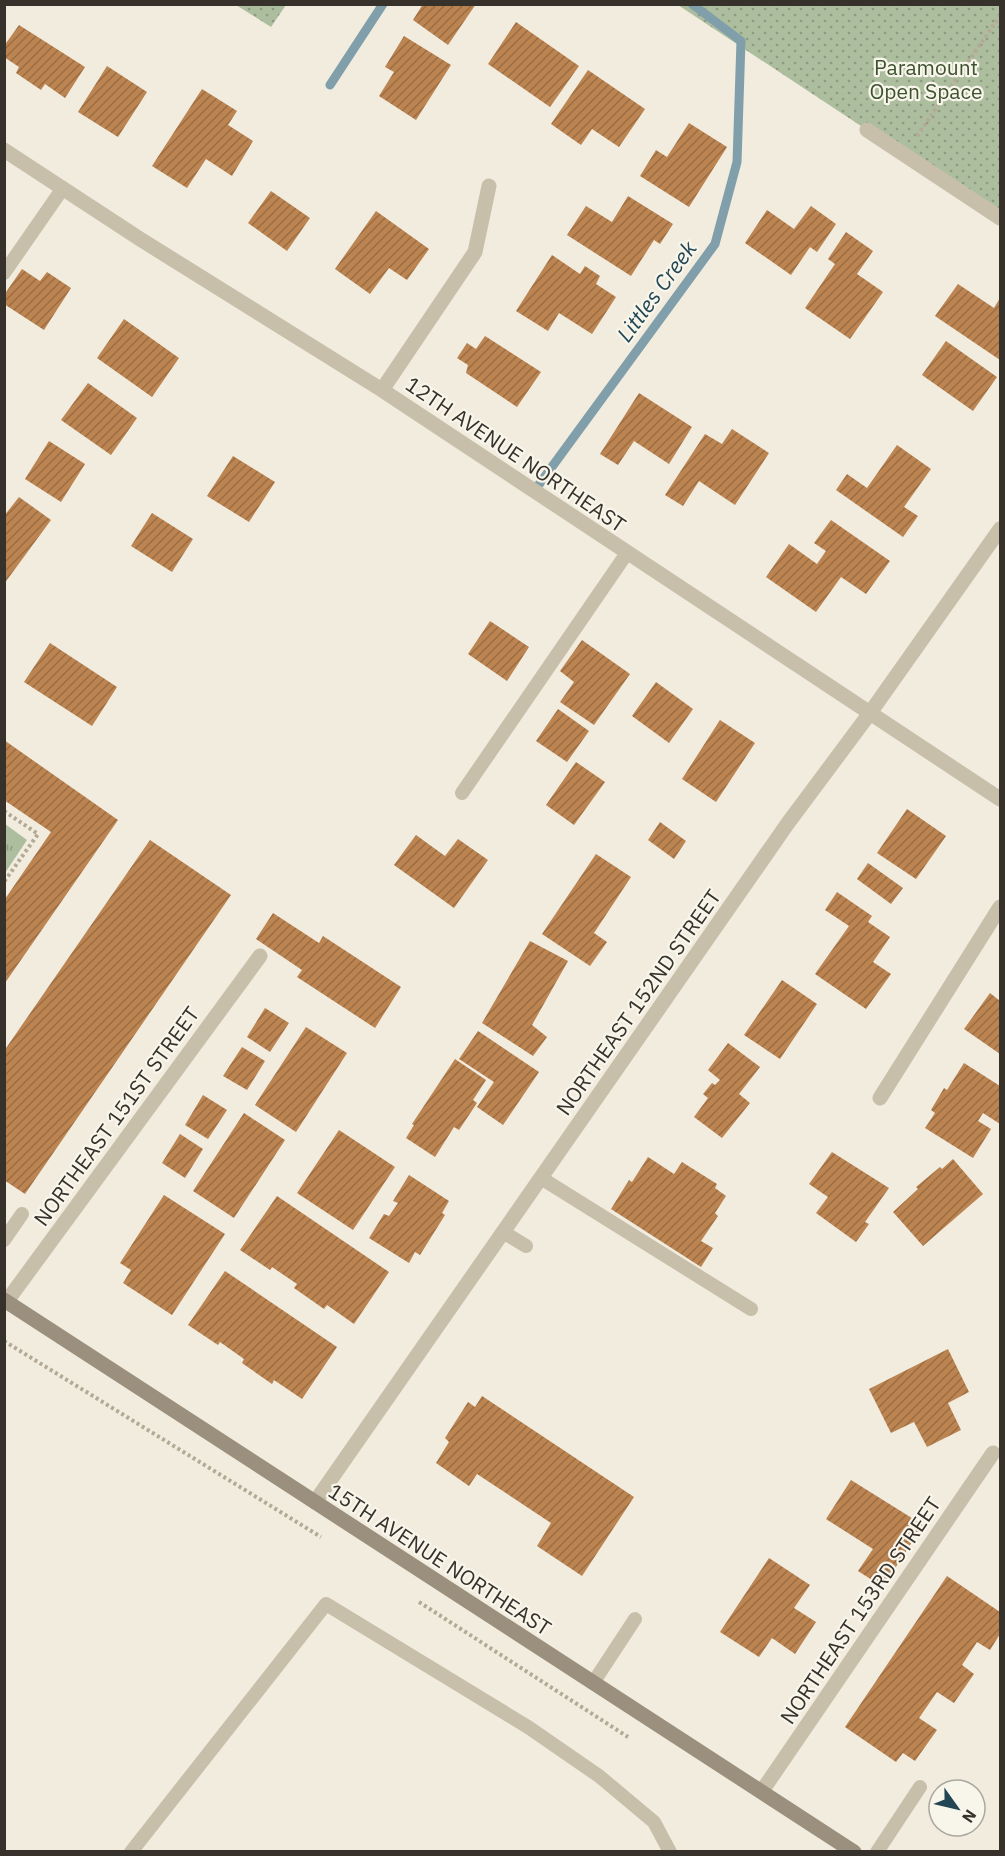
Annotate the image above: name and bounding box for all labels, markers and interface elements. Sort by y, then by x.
park label: Paramount Open Space [869,53,983,105]
water label: Littles Creek [610,234,703,347]
street label: 12TH AVENUE NORTHEAST [400,370,632,538]
street label: NORTHEAST 152ND STREET [549,884,727,1120]
street label: NORTHEAST 151ST STREET [27,1001,205,1231]
street label: 15TH AVENUE NORTHEAST [323,1476,557,1642]
street label: NORTHEAST 153RD STREET [773,1491,947,1729]
north arrow [927,1778,987,1838]
text: N [958,1806,981,1827]

